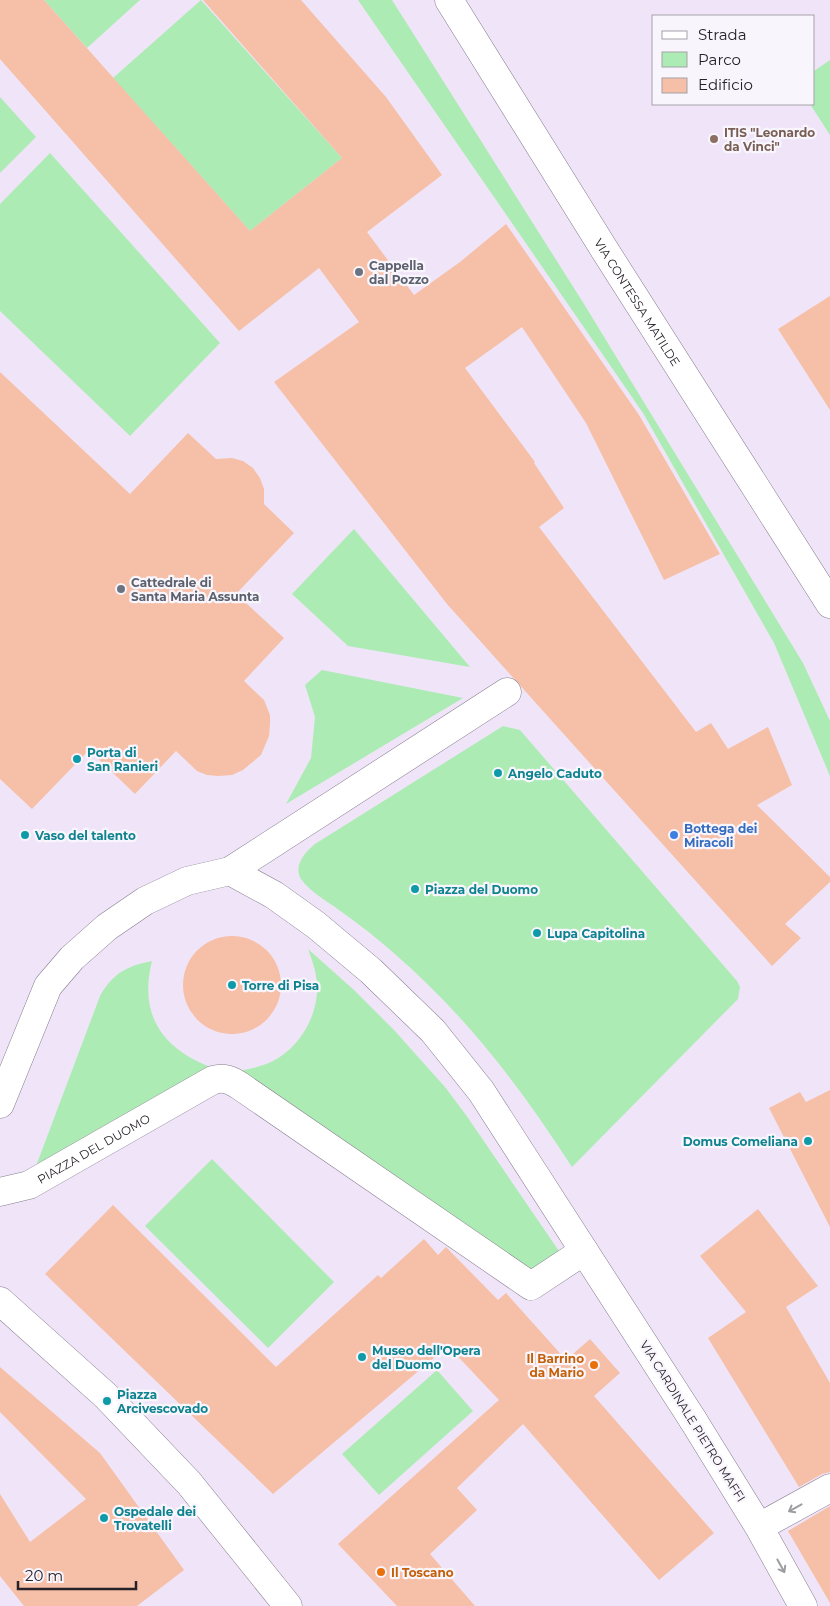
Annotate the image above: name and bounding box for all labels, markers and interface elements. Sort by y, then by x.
legend [652,15,815,105]
text: Strada [698,25,747,44]
text: Parco [698,50,741,69]
text: Edificio [698,75,753,94]
place label: ITIS "Leonardo da Vinci" [724,125,815,154]
marker: ITIS "Leonardo da Vinci" [708,133,720,145]
street label: VIA CONTESSA MATILDE [592,235,684,368]
place label: Cappella dal Pozzo [369,258,429,287]
marker: Cappella dal Pozzo [353,266,365,278]
place label: Cattedrale di Santa Maria Assunta [131,575,259,604]
marker: Cattedrale di Santa Maria Assunta [115,583,127,595]
place label: Porta di San Ranieri [87,745,158,774]
marker: Porta di San Ranieri [71,753,83,765]
place label: Angelo Caduto [507,766,602,781]
marker: Angelo Caduto [492,767,504,779]
place label: Bottega dei Miracoli [684,821,757,850]
place label: Vaso del talento [34,828,136,843]
marker: Vaso del talento [19,829,31,841]
marker: Bottega dei Miracoli [668,829,680,841]
place label: Piazza del Duomo [425,882,538,897]
marker: Piazza del Duomo [409,883,421,895]
place label: Lupa Capitolina [547,926,645,941]
marker: Lupa Capitolina [531,927,543,939]
place label: Torre di Pisa [242,978,319,993]
marker: Torre di Pisa [226,979,238,991]
street label: PIAZZA DEL DUOMO [34,1110,152,1186]
place label: Domus Comeliana [683,1134,798,1149]
marker: Domus Comeliana [802,1135,814,1147]
street label: VIA CARDINALE PIETRO MAFFI [637,1338,749,1504]
place label: Museo dell'Opera del Duomo [372,1343,481,1372]
marker: Museo dell'Opera del Duomo [356,1351,368,1363]
place label: Il Barrino da Mario [526,1351,584,1380]
marker: Il Barrino da Mario [588,1359,600,1371]
place label: Piazza Arcivescovado [116,1387,208,1416]
marker: Piazza Arcivescovado [101,1395,113,1407]
one-way arrow [788,1503,802,1513]
place label: Ospedale dei Trovatelli [114,1504,196,1533]
marker: Ospedale dei Trovatelli [98,1512,110,1524]
scale bar [18,1558,135,1590]
one-way arrow [776,1559,786,1574]
place label: Il Toscano [391,1565,454,1580]
text: 20 m [25,1566,63,1585]
marker: Il Toscano [375,1566,387,1578]

